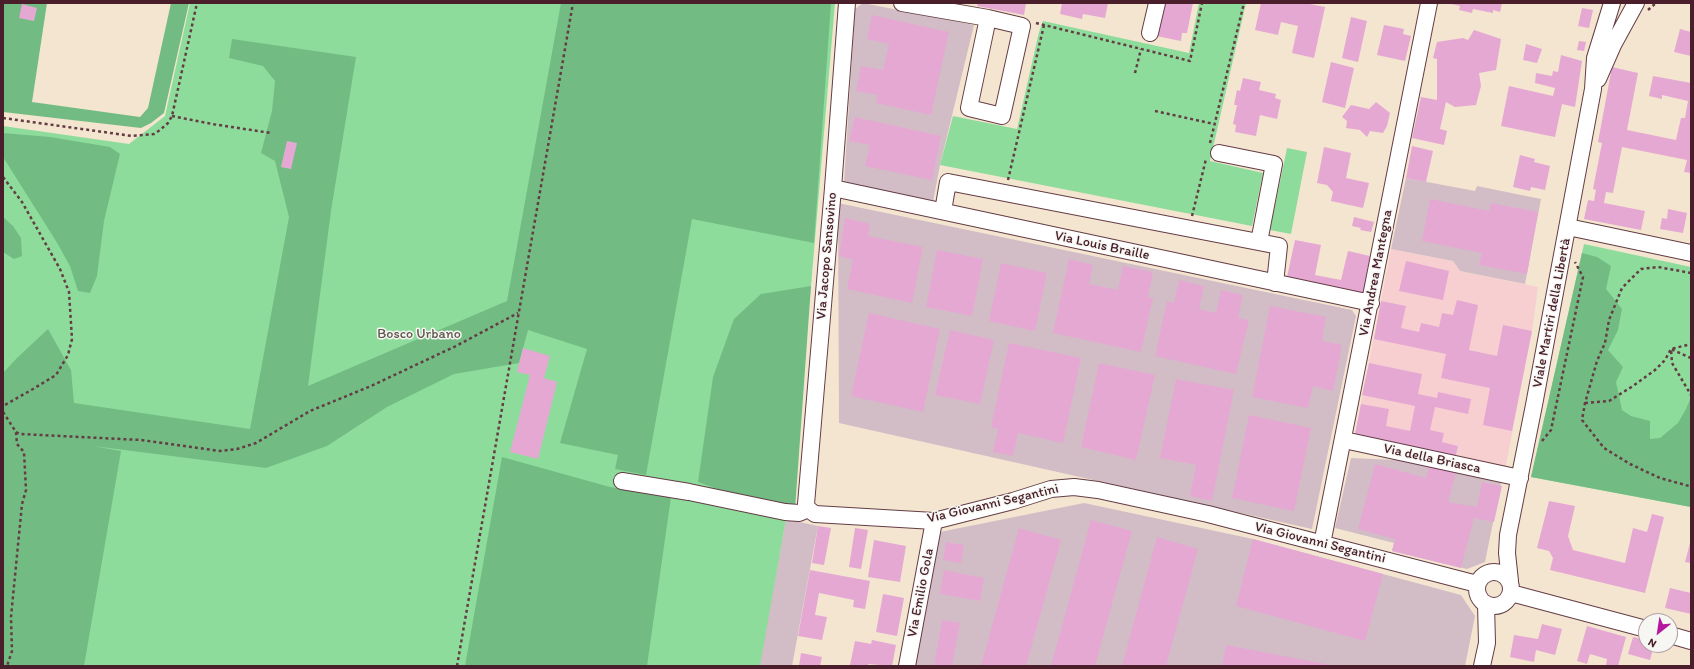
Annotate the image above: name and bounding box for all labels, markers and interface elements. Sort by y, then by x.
street label: Via Jacopo Sansovino [813,192,841,320]
street label: Via Andrea Mantegna [1355,208,1397,338]
street label: Via Louis Braille [1053,228,1151,264]
street label: Viale Martiri della Libertà [1529,237,1575,389]
park label: Bosco Urbano [377,326,461,342]
street label: Via della Briasca [1382,440,1482,478]
street label: Via Giovanni Segantini [926,481,1060,527]
street label: Via Giovanni Segantini [1253,519,1387,567]
street label: Via Emilio Gola [904,547,938,639]
north arrow [1638,613,1678,653]
text: N [1646,635,1659,650]

